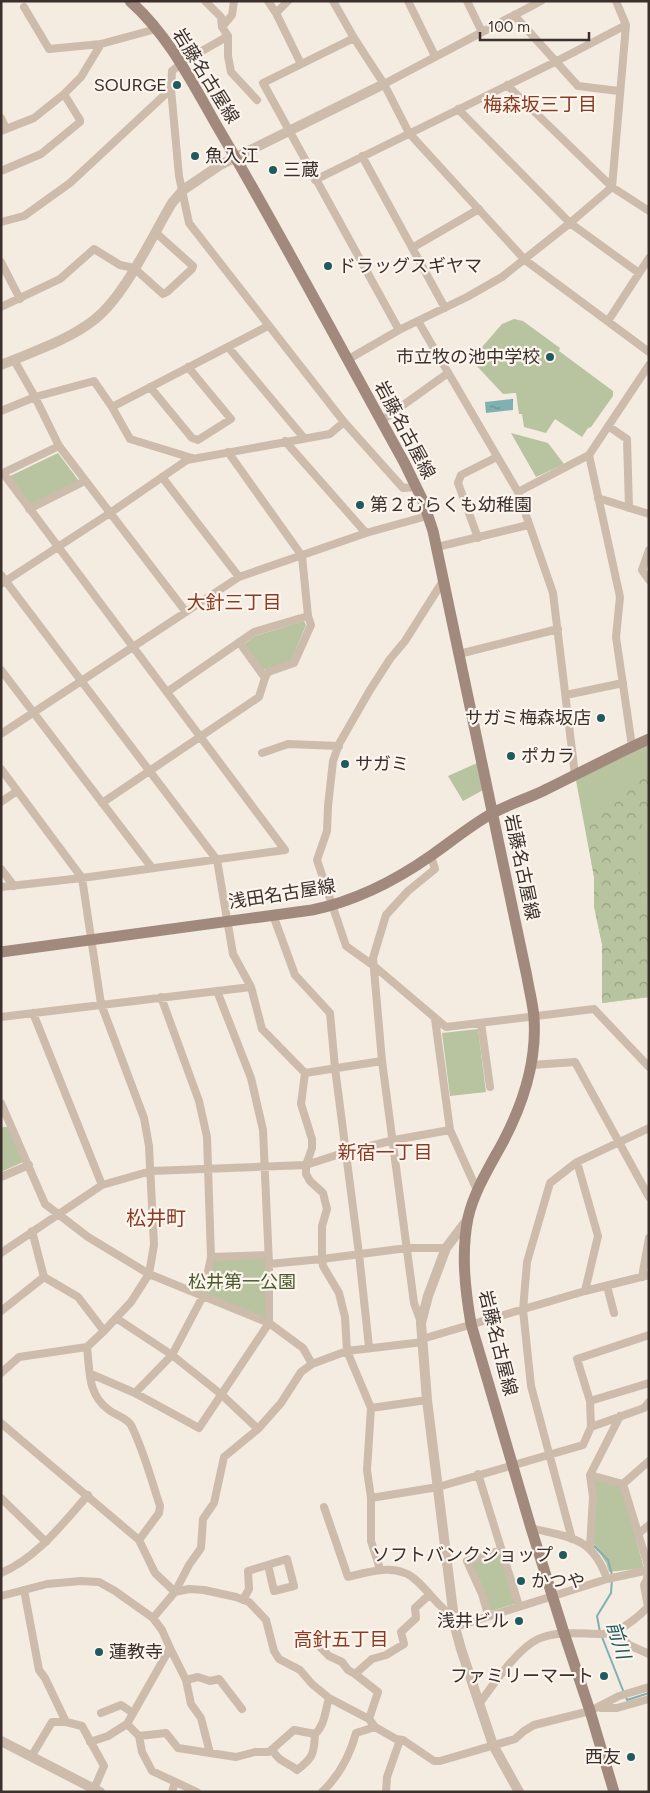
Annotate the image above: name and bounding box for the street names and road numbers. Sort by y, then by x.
street label: 岩藤名古屋線 [168,24,244,128]
street label: 岩藤名古屋線 [370,377,440,483]
street label: 岩藤名古屋線 [500,812,544,922]
street label: 浅田名古屋線 [227,875,337,913]
street label: 岩藤名古屋線 [474,1288,522,1398]

